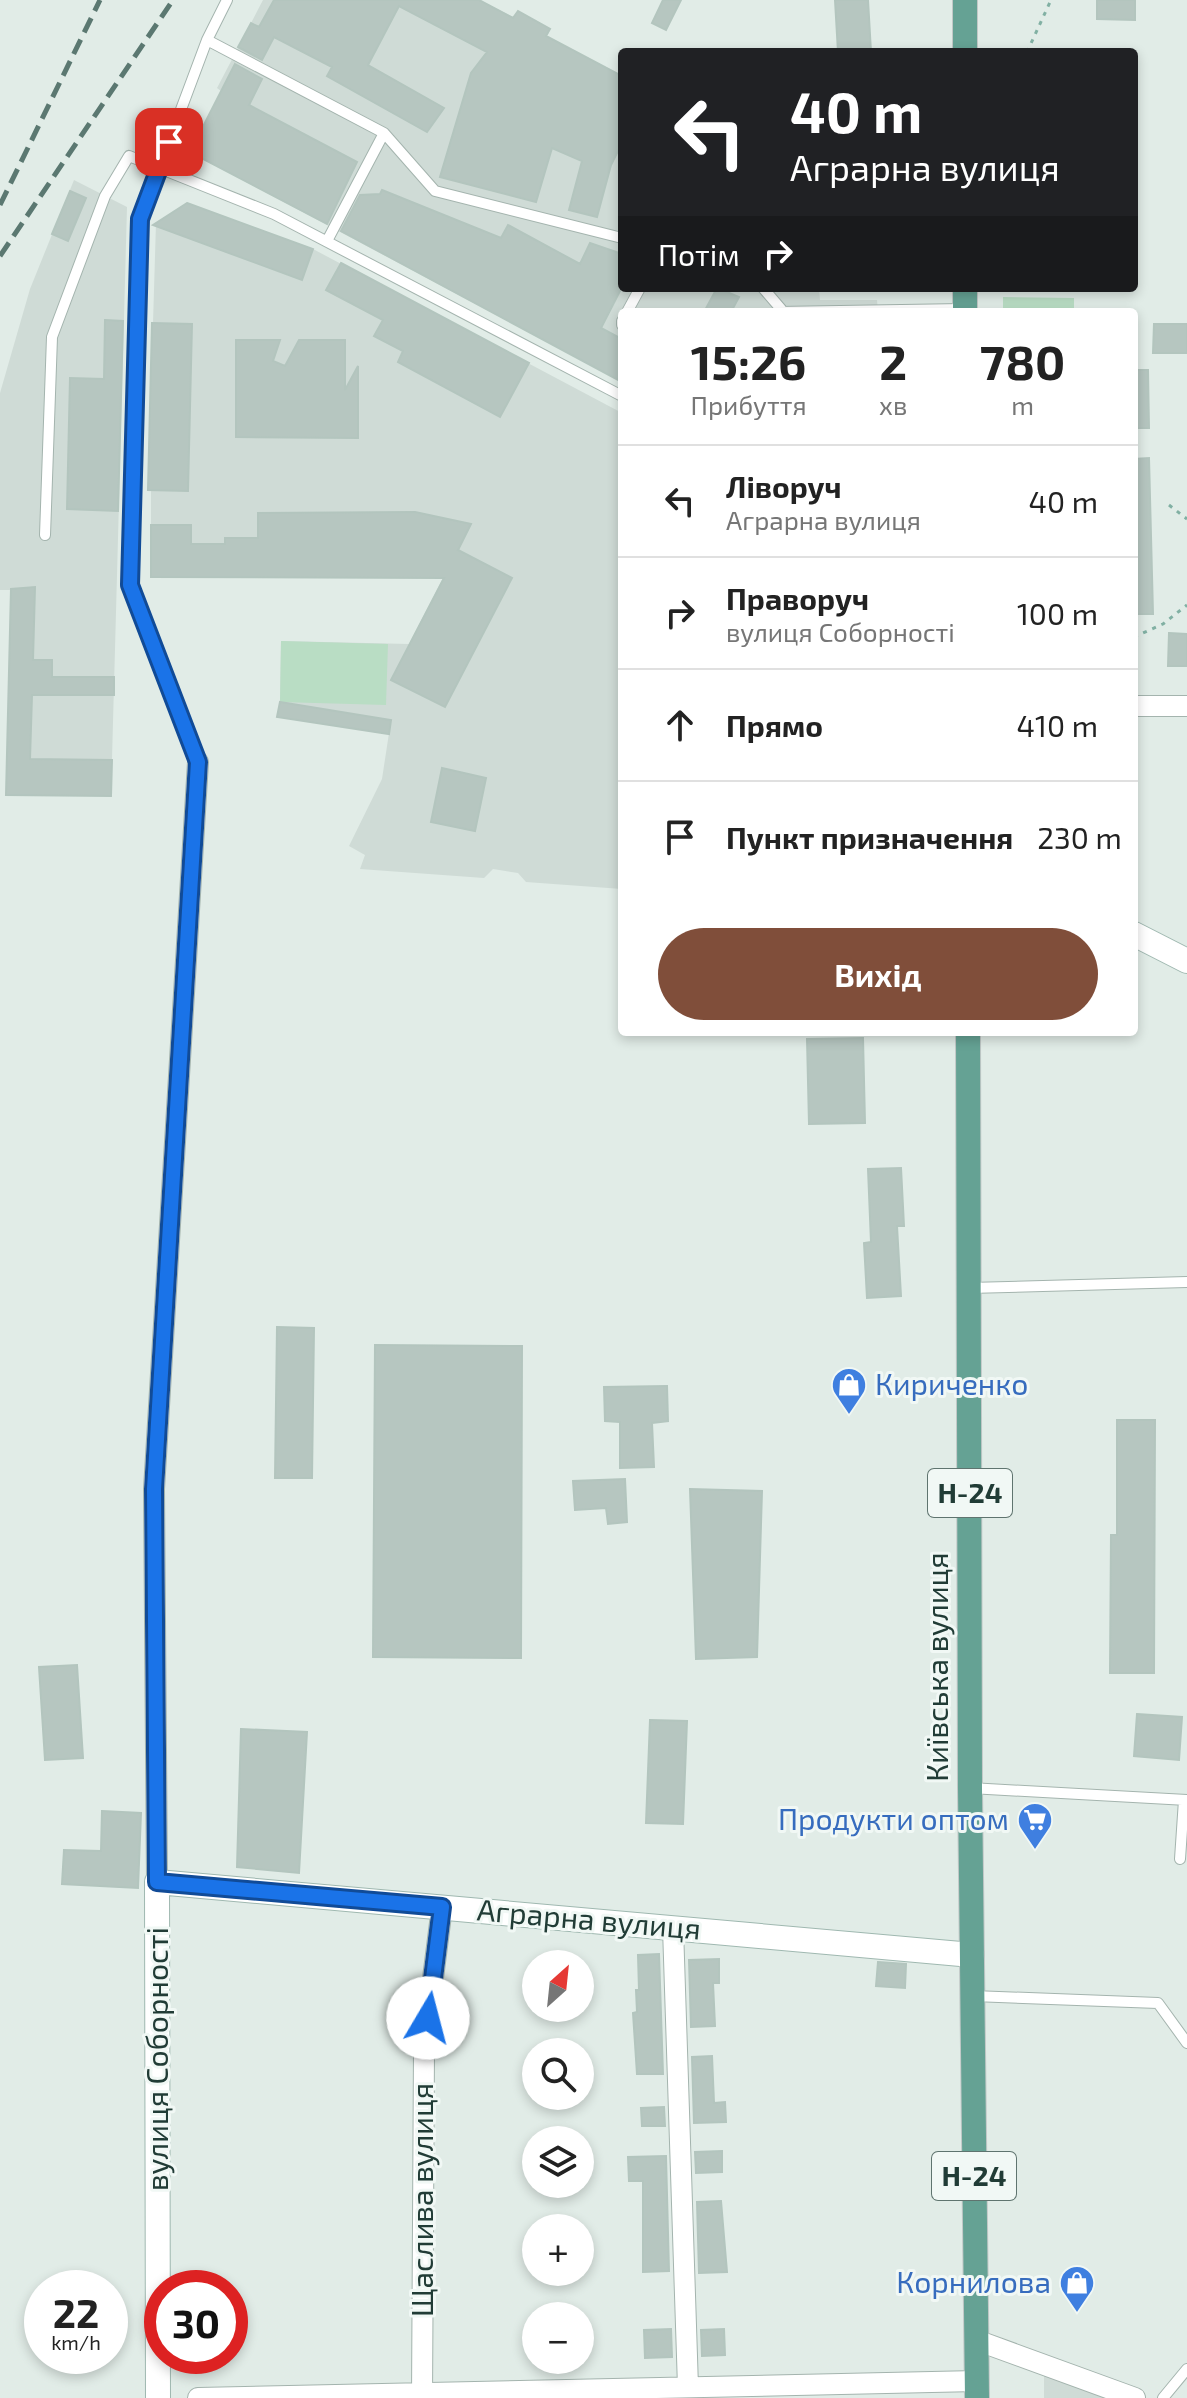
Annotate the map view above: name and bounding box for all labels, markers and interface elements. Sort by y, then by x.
text: 40 m [790,77,922,144]
icon: left [658,80,762,184]
pin [135,108,203,176]
icon: arrive [147,120,191,164]
text: Аграрна вулиця [790,145,1060,188]
icon: right [756,232,800,276]
text: Потім [658,236,740,272]
text: 15:26 [691,332,806,390]
text: 2 [879,332,907,390]
text: 780 [980,332,1065,390]
text: Прибуття [691,389,807,420]
text: хв [879,389,907,420]
text: m [1011,389,1034,420]
text: Ліворуч [726,468,842,504]
icon: left [658,479,702,523]
text: 40 m [1028,483,1098,519]
text: Аграрна вулиця [726,504,921,535]
text: Праворуч [726,580,869,616]
icon: right [658,591,702,635]
text: 100 m [1017,595,1098,631]
text: вулиця Соборності [726,616,955,647]
icon: ahead [658,703,702,747]
text: Прямо [726,707,823,743]
text: 410 m [1017,707,1098,743]
icon: arrive [658,815,702,859]
text: Пункт призначення [726,819,1013,855]
text: 230 m [1037,819,1122,855]
button: Вихід [658,928,1098,1020]
place label: Кириченко [875,1365,1028,1401]
shop icon: Кириченко [830,1366,868,1416]
road number: Н-24 [928,1469,1012,1517]
street label: Київська вулиця [918,1552,955,1782]
place label: Продукти оптом [778,1800,1009,1837]
supermarket icon: Продукти оптом [1016,1801,1054,1851]
street label: Аграрна вулиця [476,1890,703,1947]
street label: вулиця Соборності [138,1927,175,2191]
north arrow [522,1950,594,2022]
map controls [522,1950,594,2374]
position arrow [386,1976,470,2060]
button: search [522,2038,594,2110]
street label: Щаслива вулиця [403,2083,440,2317]
button: layers [522,2126,594,2198]
road number: Н-24 [932,2152,1016,2200]
button: + [522,2214,594,2286]
place label: Корнилова [896,2263,1051,2299]
shop icon: Корнилова [1058,2264,1096,2314]
speed limit sign: 30 [144,2270,248,2374]
text: 22 [53,2288,99,2336]
button: − [522,2302,594,2374]
text: km/h [51,2330,101,2354]

